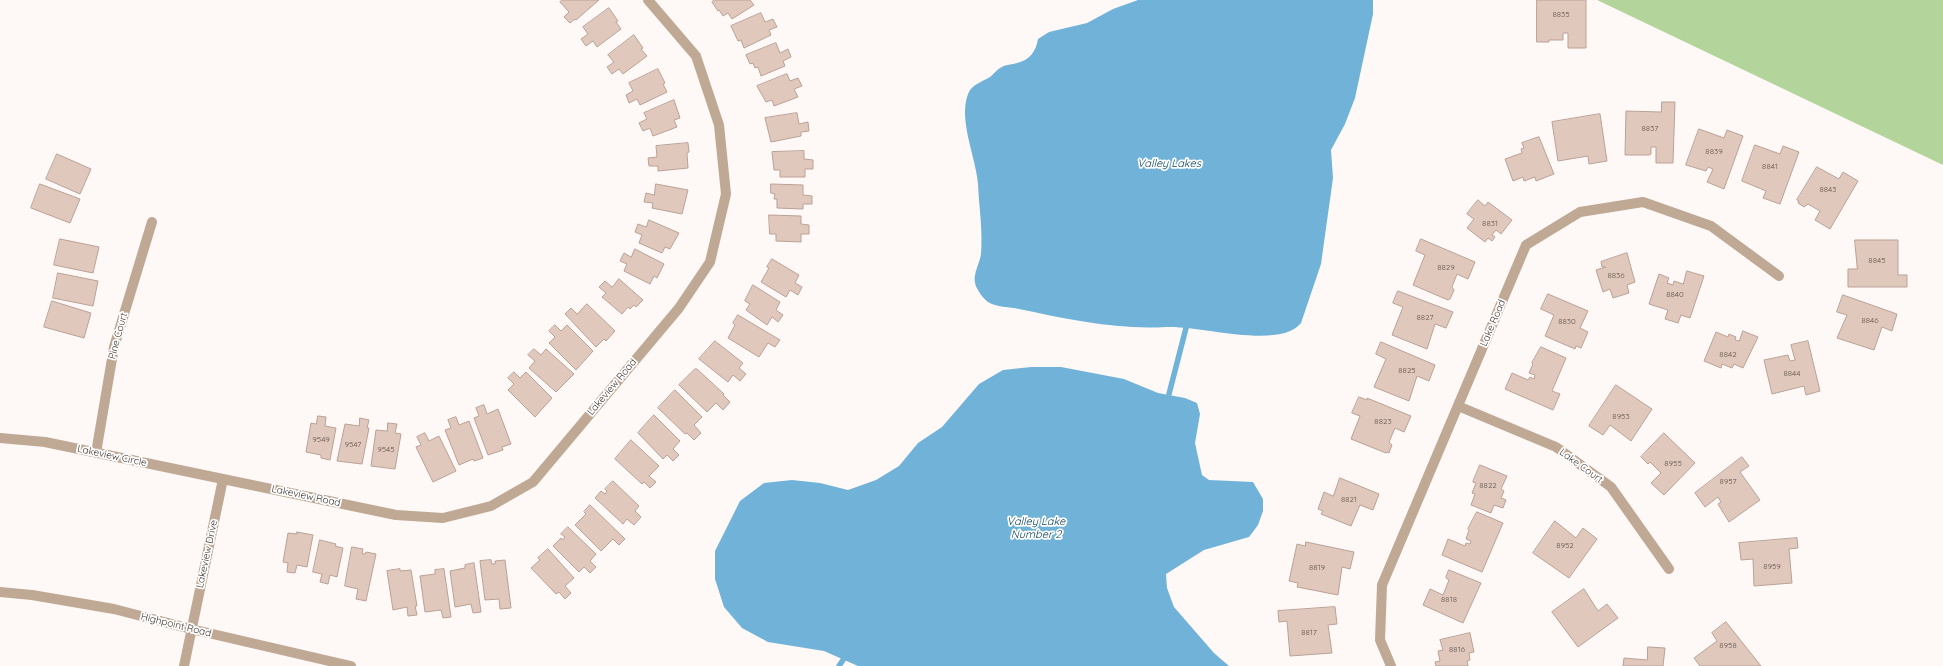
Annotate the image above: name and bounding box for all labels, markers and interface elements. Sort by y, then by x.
house number: 8835 [1552,10,1570,20]
house number: 8837 [1642,124,1658,134]
house number: 8839 [1705,147,1723,157]
water label: Valley Lakes [1137,157,1201,171]
house number: 8841 [1762,162,1778,172]
house number: 8843 [1819,185,1837,195]
house number: 8831 [1482,219,1498,229]
house number: 8845 [1868,256,1886,266]
house number: 8829 [1437,263,1455,273]
house number: 8836 [1607,271,1625,281]
house number: 8840 [1666,290,1684,300]
street label: Lake Road [1478,298,1508,348]
street label: Pine Court [106,311,130,361]
house number: 8827 [1416,313,1434,323]
house number: 8846 [1861,316,1879,326]
house number: 8830 [1558,317,1576,327]
house number: 8842 [1719,350,1737,360]
street label: Lakeview Road [585,356,639,418]
house number: 8825 [1398,366,1416,376]
house number: 8844 [1783,369,1801,379]
house number: 8953 [1612,412,1630,422]
house number: 8823 [1374,417,1392,427]
house number: 9549 [312,435,330,445]
house number: 9547 [345,440,361,450]
street label: Lakeview Circle [76,443,148,469]
house number: 9545 [377,445,395,455]
street label: Lake Court [1557,446,1605,486]
house number: 8955 [1664,459,1682,469]
house number: 8957 [1719,477,1737,487]
house number: 8822 [1479,481,1497,491]
street label: Lakeview Road [270,483,342,509]
house number: 8821 [1341,495,1357,505]
water label: Valley Lake Number 2 [1007,515,1065,541]
street label: Lakeview Drive [194,519,220,589]
house number: 8952 [1556,541,1574,551]
house number: 8959 [1763,562,1781,572]
house number: 8819 [1309,563,1325,573]
house number: 8818 [1441,595,1457,605]
street label: Highpoint Road [140,610,212,640]
house number: 8817 [1301,628,1317,638]
house number: 8958 [1719,641,1737,651]
house number: 8816 [1449,645,1465,655]

